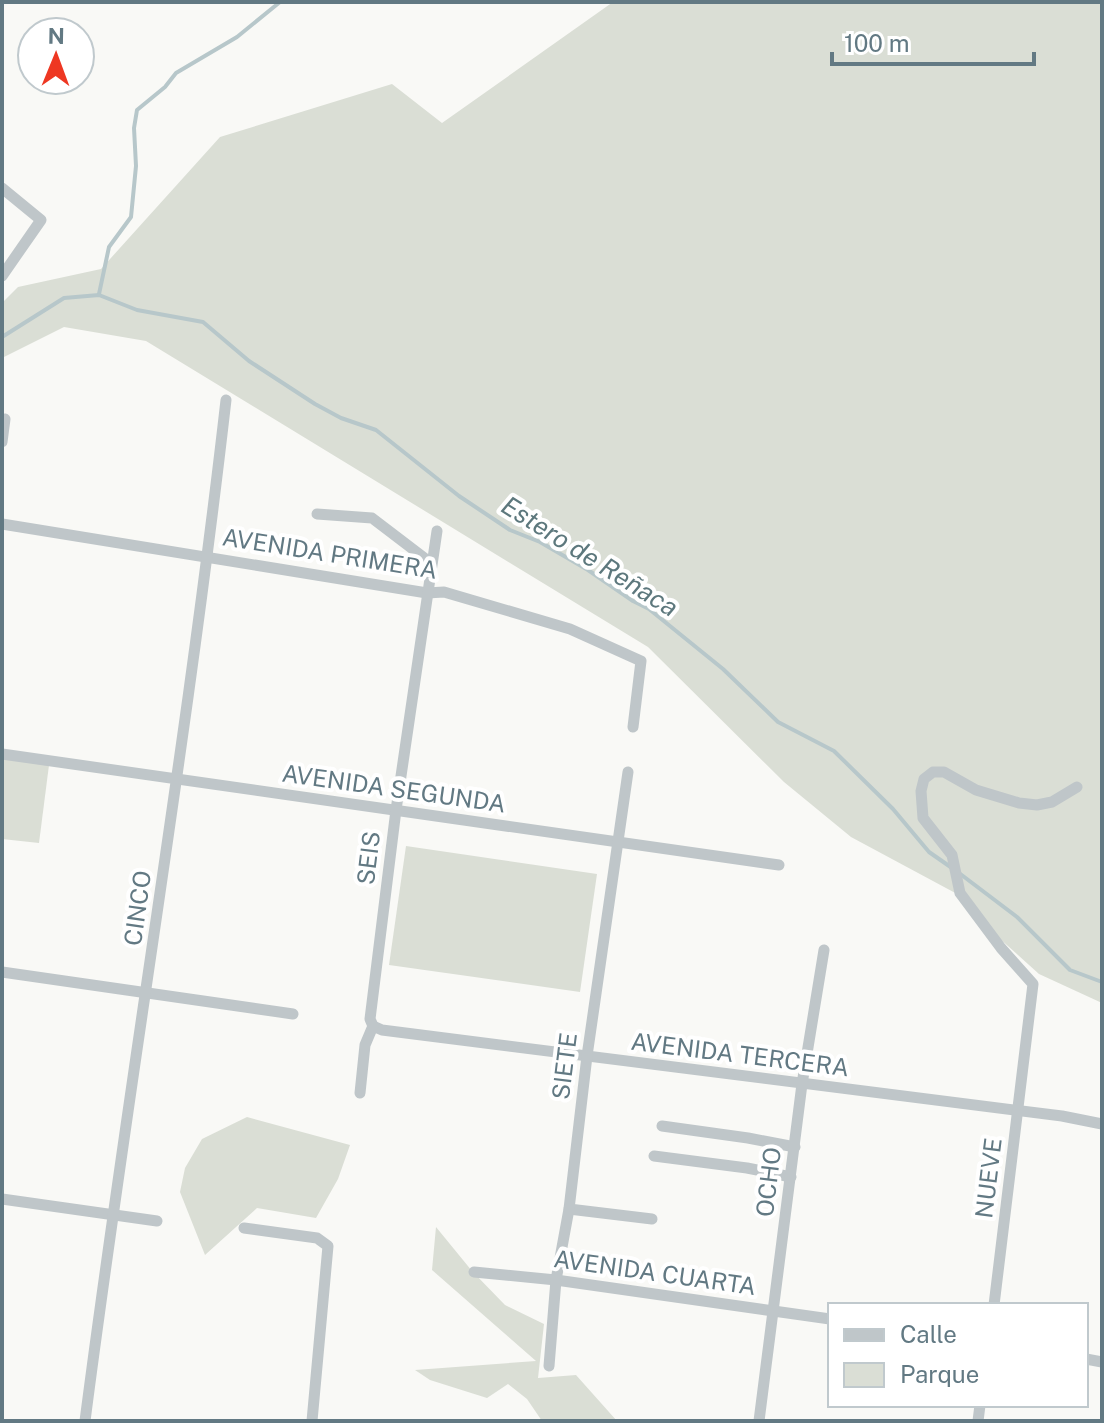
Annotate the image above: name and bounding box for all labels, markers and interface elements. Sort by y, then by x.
north arrow [16,16,96,96]
scale bar [832,16,1034,66]
text: N [48,23,65,49]
text: 100 m [844,29,910,57]
water label: Estero de Reñaca [496,489,684,623]
street label: AVENIDA PRIMERA [221,522,439,584]
street label: AVENIDA SEGUNDA [280,758,508,818]
street label: SEIS [351,830,385,886]
street label: CINCO [118,869,156,947]
street label: AVENIDA TERCERA [629,1027,851,1081]
street label: SIETE [546,1031,582,1101]
street label: NUEVE [969,1136,1007,1220]
street label: OCHO [750,1146,786,1218]
street label: AVENIDA CUARTA [552,1244,758,1300]
legend [828,1303,1088,1407]
text: Calle [900,1320,957,1348]
text: Parque [900,1360,979,1388]

